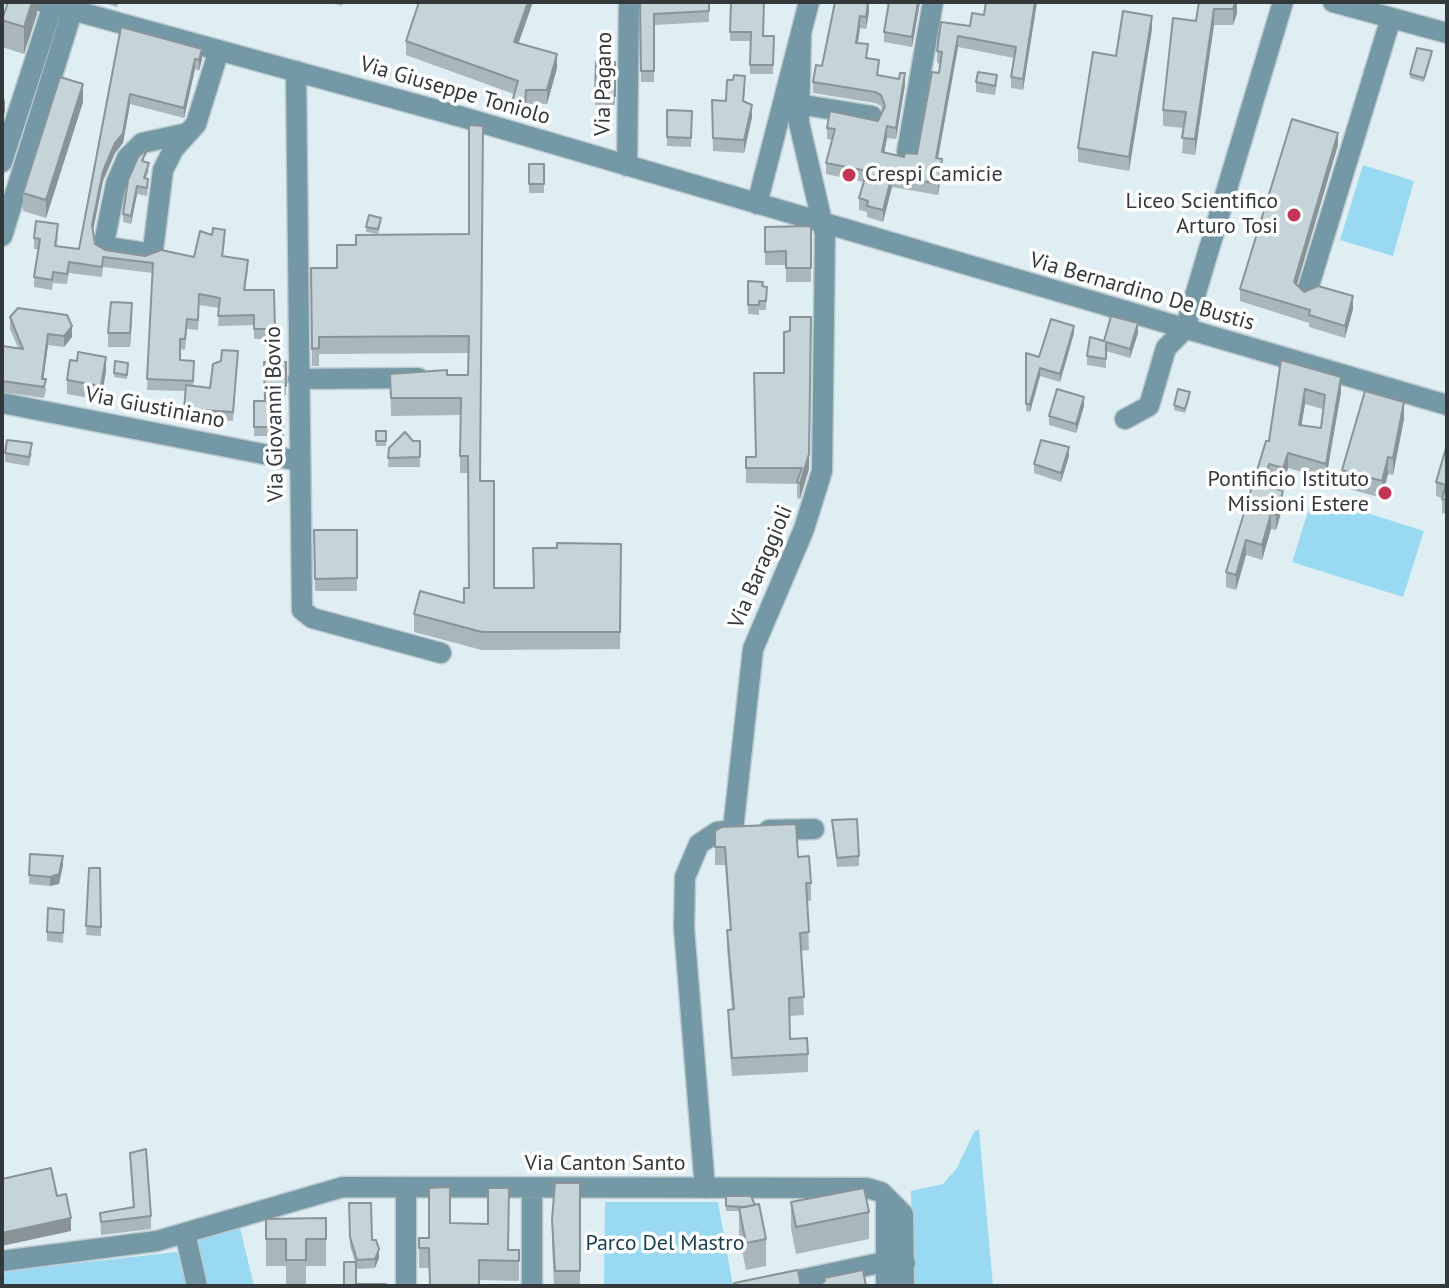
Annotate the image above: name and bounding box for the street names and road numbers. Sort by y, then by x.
street label: Via Pagano [590,32,618,136]
street label: Via Giuseppe Toniolo [357,51,553,131]
street label: Via Bernardino De Bustis [1027,247,1257,337]
street label: Via Giovanni Bovio [260,326,290,502]
street label: Via Giustiniano [83,382,227,434]
street label: Via Baraggioli [723,502,799,632]
street label: Via Canton Santo [525,1151,685,1177]

